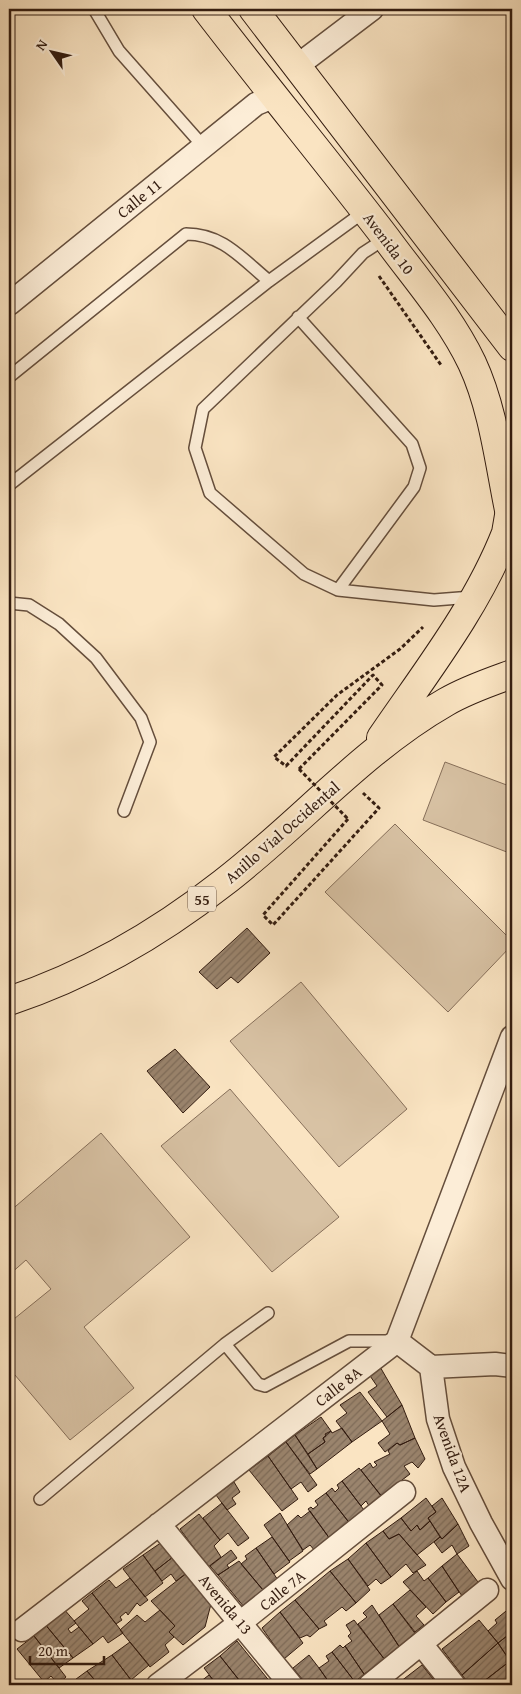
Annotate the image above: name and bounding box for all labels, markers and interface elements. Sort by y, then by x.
north arrow [28,28,78,78]
text: N [30,35,52,54]
street label: Calle 11 [111,172,167,224]
street label: Avenida 10 [358,207,421,279]
street label: Anillo Vial Occidental [219,775,345,889]
road number: 55 [188,886,216,912]
street label: Calle 8A [309,1360,367,1412]
street label: Avenida 12A [428,1410,478,1496]
street label: Calle 7A [254,1564,311,1616]
street label: Avenida 13 [193,1569,259,1639]
scale bar [30,1634,104,1666]
text: 20 m [38,1640,69,1661]

